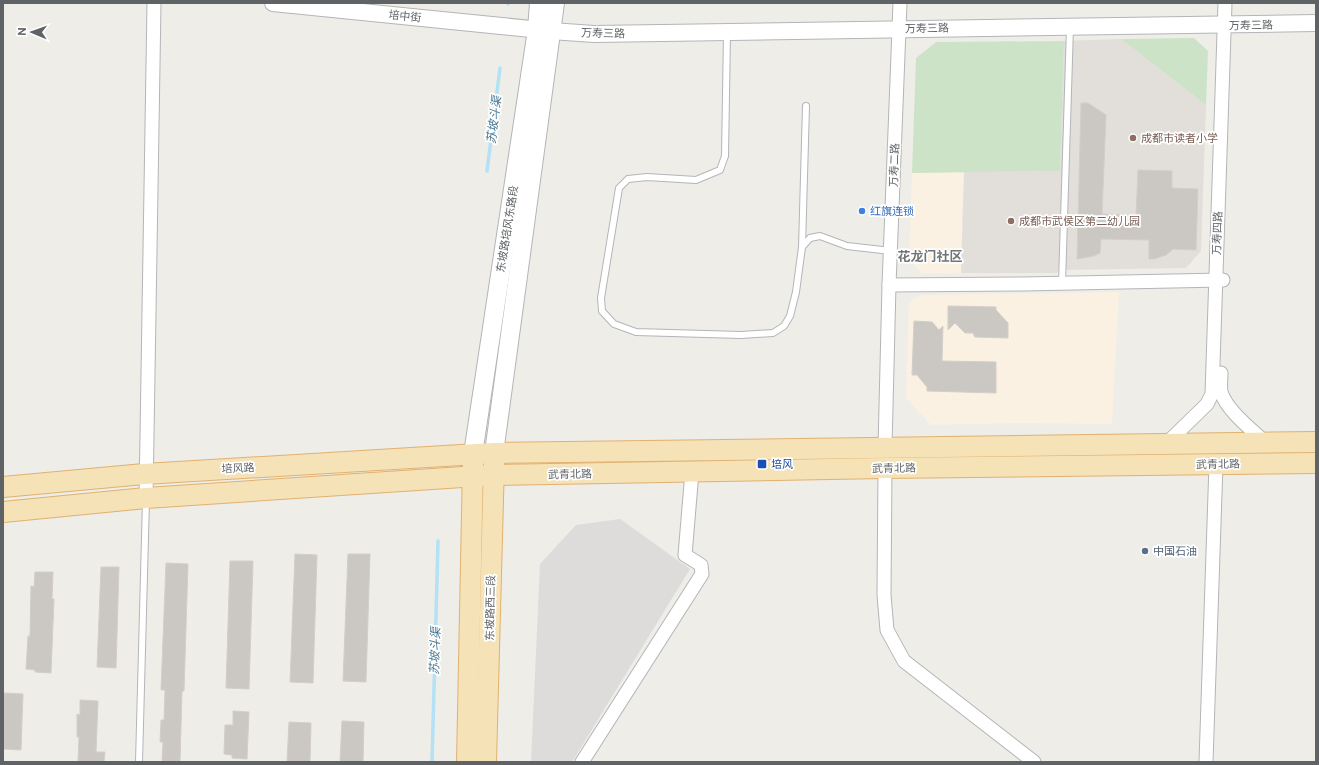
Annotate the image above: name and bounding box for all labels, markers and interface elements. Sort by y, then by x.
street label: 培中街 [388,8,422,24]
north arrow [12,12,52,52]
street label: 万寿三路 [1229,19,1273,31]
street label: 万寿三路 [905,22,949,34]
text: N [16,27,28,36]
street label: 万寿三路 [581,27,625,39]
water label: 苏坡斗渠 [484,93,504,145]
place label: 成都市读者小学 [1141,132,1218,144]
marker: 成都市读者小学 [1128,133,1138,143]
street label: 万寿二路 [887,143,901,187]
street label: 东坡路培风东路段 [494,185,520,273]
place label: 红旗连锁 [870,205,914,217]
marker: 红旗连锁 [857,206,867,216]
street label: 万寿四路 [1210,211,1224,255]
place label: 成都市武侯区第二幼儿园 [1019,215,1140,227]
marker: 成都市武侯区第二幼儿园 [1006,216,1016,226]
district label: 花龙门社区 [897,249,963,264]
marker: 培风 [756,458,768,470]
place label: 培风 [771,458,793,470]
street label: 武青北路 [1196,458,1240,470]
street label: 培风路 [221,461,255,475]
street label: 武青北路 [872,462,916,474]
street label: 武青北路 [548,468,592,480]
place label: 中国石油 [1153,545,1197,557]
marker: 中国石油 [1140,546,1150,556]
street label: 东坡路西三段 [483,575,497,641]
water label: 苏坡斗渠 [427,625,443,675]

